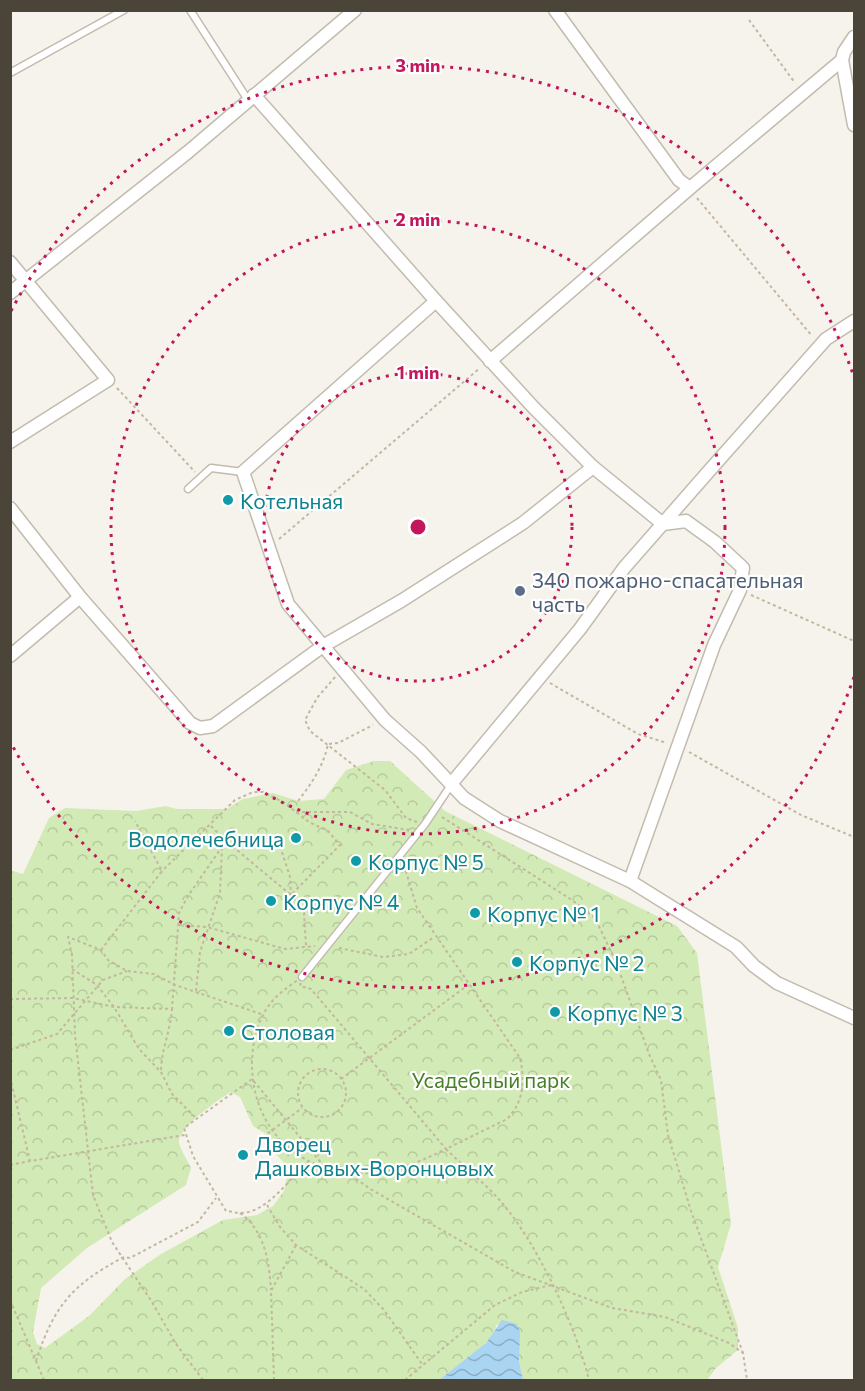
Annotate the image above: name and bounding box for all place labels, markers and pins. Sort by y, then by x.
place label: Котельная [240,488,343,513]
marker: Котельная [221,493,235,507]
centre of rings [408,517,428,537]
place label: 340 пожарно-спасательная часть [532,567,804,616]
marker: 340 пожарно-спасательная часть [513,584,527,598]
place label: Водолечебница [128,826,284,851]
marker: Водолечебница [289,831,303,845]
place label: Корпус № 5 [368,849,484,874]
marker: Корпус № 5 [349,854,363,868]
place label: Корпус № 4 [283,889,400,914]
marker: Корпус № 4 [264,894,278,908]
place label: Корпус № 1 [487,901,600,926]
marker: Корпус № 1 [468,906,482,920]
place label: Корпус № 2 [529,950,644,975]
marker: Корпус № 2 [510,955,524,969]
place label: Корпус № 3 [567,1000,683,1025]
marker: Корпус № 3 [548,1005,562,1019]
place label: Столовая [241,1019,335,1044]
marker: Столовая [222,1024,236,1038]
place label: Дворец Дашковых-Воронцовых [255,1131,494,1180]
marker: Дворец Дашковых-Воронцовых [236,1148,250,1162]

